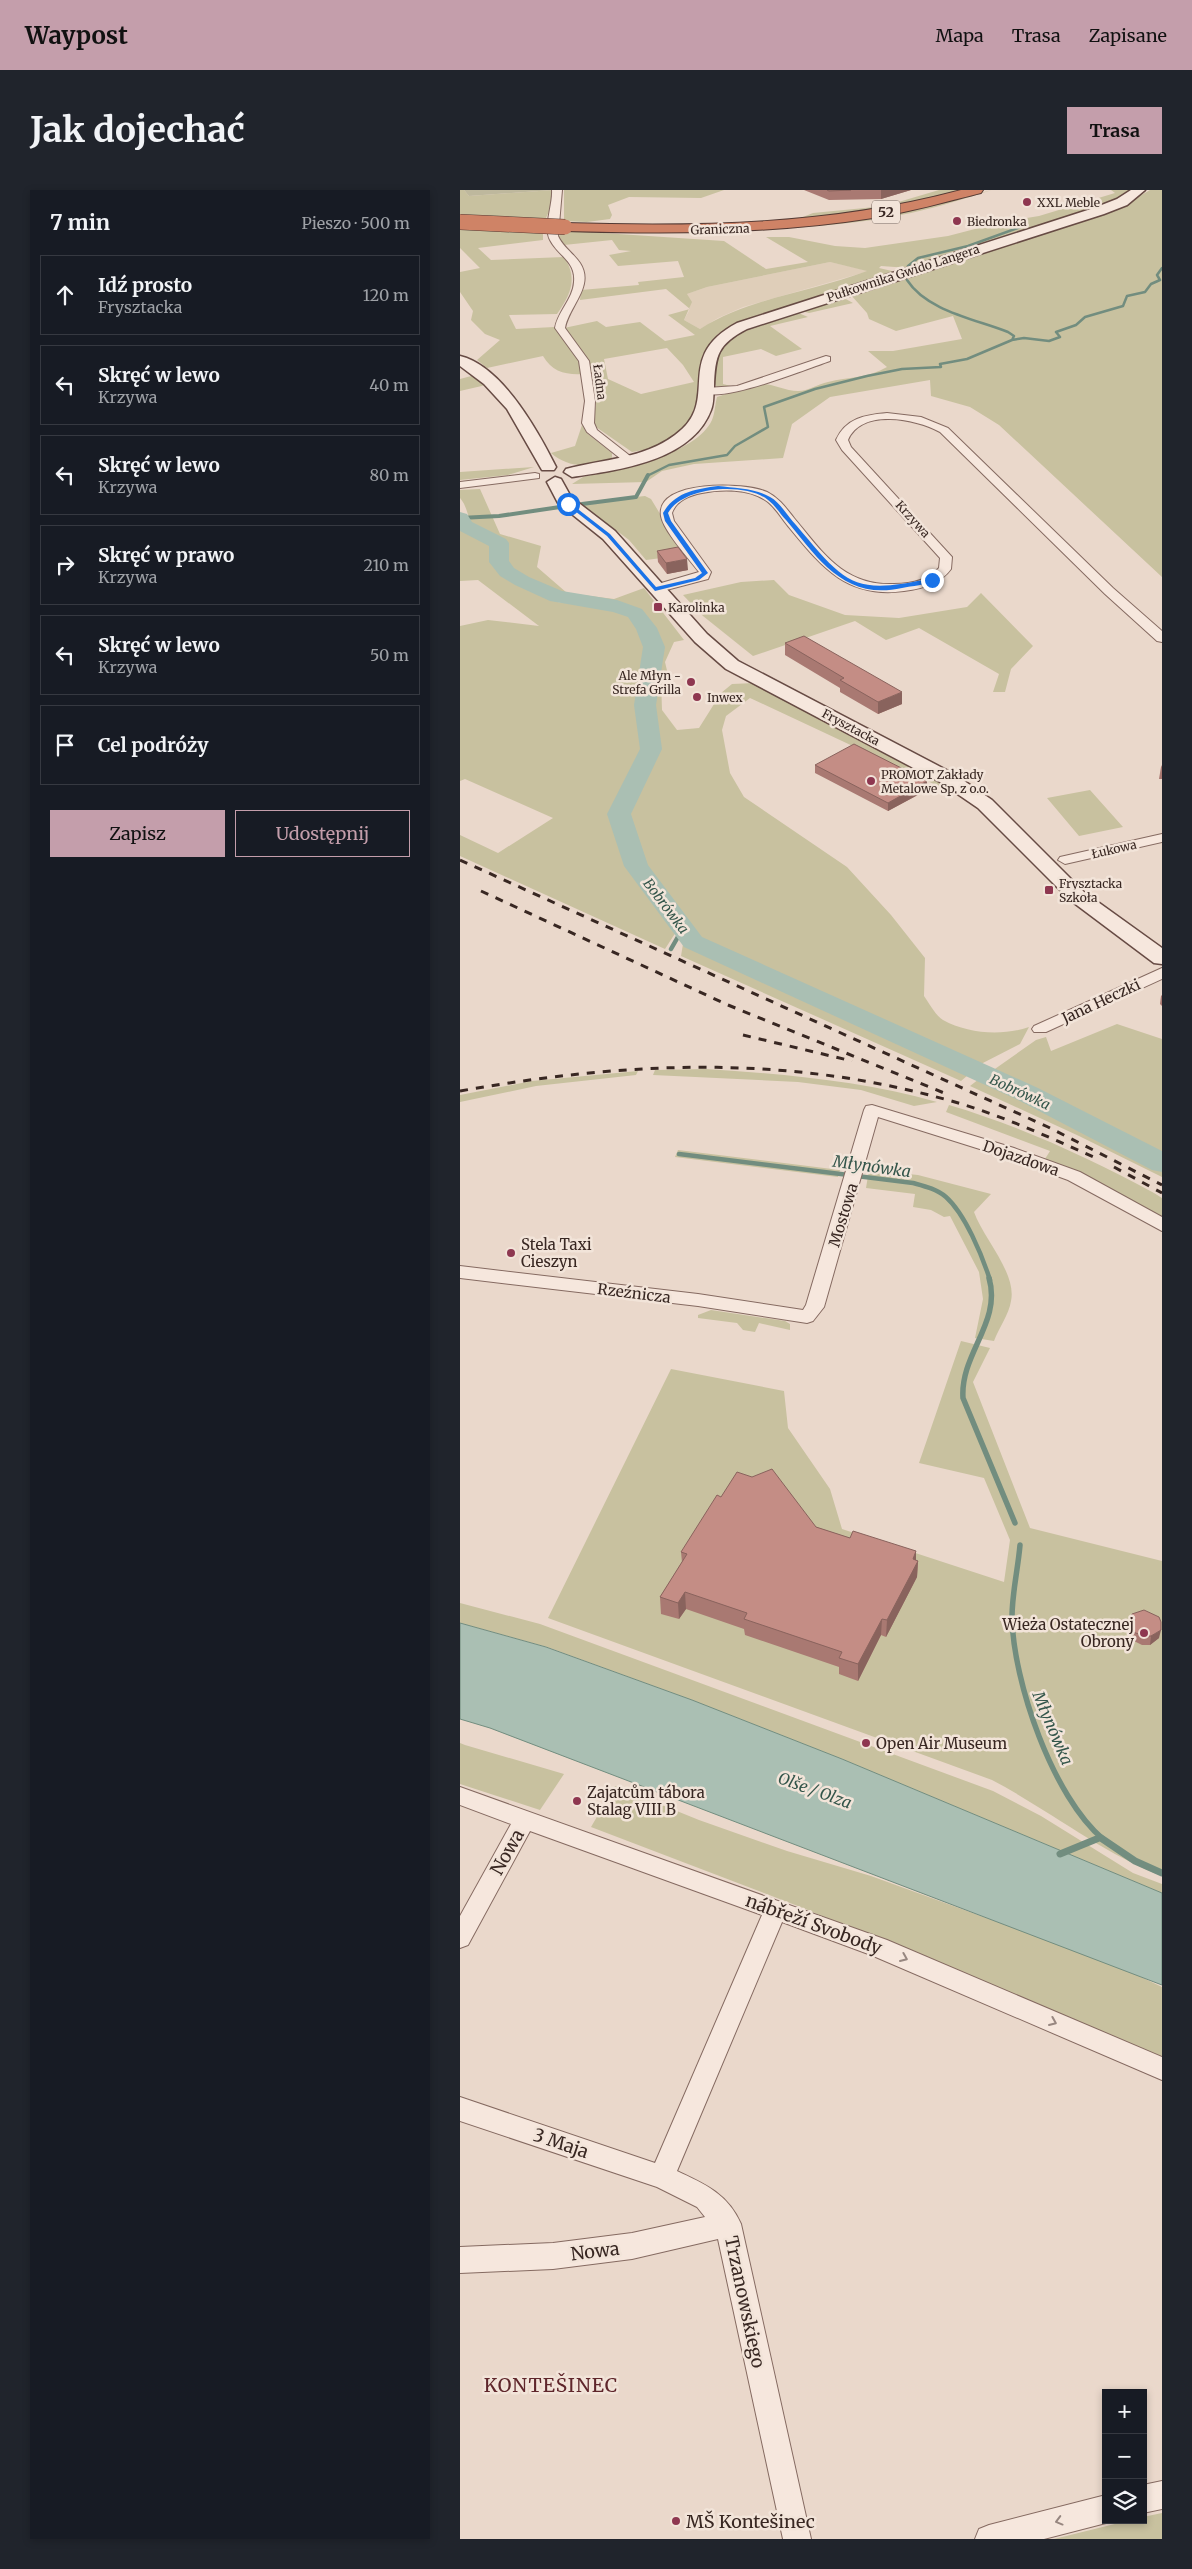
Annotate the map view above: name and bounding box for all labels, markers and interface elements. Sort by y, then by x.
text: Waypost [25,20,128,51]
text: Mapa [936,24,984,47]
text: Trasa [1012,24,1061,47]
text: Zapisane [1089,24,1167,47]
button: Trasa [1067,107,1162,154]
text: Jak dojechać [30,108,245,152]
place label: XXL Meble [1037,195,1100,210]
marker: XXL Meble [1021,196,1033,208]
road number: 52 [872,201,900,224]
text: 7 min [50,209,110,236]
text: Pieszo · 500 m [301,213,410,233]
place label: Biedronka [967,214,1027,229]
marker: Biedronka [951,215,963,227]
street label: Graniczna [690,220,750,238]
street label: Pułkownika Gwido Langera [825,241,982,305]
text: Idź prosto [98,273,192,297]
icon: ahead [51,281,79,309]
text: 120 m [363,285,409,305]
text: Frysztacka [98,297,182,317]
text: Skręć w lewo [98,363,220,387]
street label: Ładna [590,363,610,401]
icon: left [51,371,79,399]
text: 40 m [369,375,409,395]
text: Krzywa [98,387,157,407]
text: Skręć w lewo [98,453,220,477]
icon: left [51,461,79,489]
text: 80 m [370,465,409,485]
text: Krzywa [98,477,157,497]
route start [557,493,580,516]
street label: Krzywa [893,497,934,541]
text: Skręć w prawo [98,543,234,567]
icon: right [51,551,79,579]
text: 210 m [364,555,409,575]
text: Krzywa [98,567,157,587]
route end [921,569,944,592]
place label: Karolinka [668,600,725,615]
marker: Karolinka [652,601,664,613]
text: Skręć w lewo [98,633,220,657]
icon: left [51,641,79,669]
text: 50 m [370,645,409,665]
text: Krzywa [98,657,157,677]
place label: Ale Młyn - Strefa Grilla [612,668,682,697]
marker: Ale Młyn - Strefa Grilla [685,676,697,688]
place label: Inwex [707,690,743,705]
marker: Inwex [691,691,703,703]
street label: Frysztacka [820,706,883,749]
icon: arrive [51,731,79,759]
text: Cel podróży [98,733,209,757]
place label: PROMOT Zakłady Metalowe Sp. z o.o. [881,767,989,796]
marker: PROMOT Zakłady Metalowe Sp. z o.o. [865,775,877,787]
button: Zapisz [50,810,225,857]
button: Udostępnij [235,810,410,857]
street label: Łukowa [1090,836,1138,861]
water label: Bobrówka [639,875,693,937]
place label: Frysztacka Szkoła [1059,876,1123,905]
marker: Frysztacka Szkoła [1043,884,1055,896]
street label: Jana Heczki [1058,974,1144,1028]
water label: Bobrówka [987,1070,1053,1114]
street label: Dojazdowa [980,1136,1062,1180]
water label: Młynówka [831,1151,912,1181]
street label: Mostowa [824,1181,862,1249]
place label: Stela Taxi Cieszyn [521,1235,592,1271]
marker: Stela Taxi Cieszyn [505,1247,517,1259]
street label: Rzeźnicza [596,1279,672,1307]
place label: Wieża Ostatecznej Obrony [1001,1615,1134,1651]
marker: Wieża Ostatecznej Obrony [1138,1627,1150,1639]
water label: Młynówka [1028,1687,1078,1768]
place label: Open Air Museum [876,1734,1007,1753]
marker: Open Air Museum [860,1737,872,1749]
water label: Olše / Olza [775,1767,855,1813]
place label: Zajatcům tábora Stalag VIII B [587,1783,705,1819]
marker: Zajatcům tábora Stalag VIII B [571,1795,583,1807]
street label: Nowa [485,1825,529,1879]
street label: nábřeží Svobody [743,1889,886,1960]
one-way arrow [899,1951,908,1962]
one-way arrow [1048,2015,1057,2026]
street label: 3 Maja [530,2123,592,2163]
street label: Trzanowskiego [720,2234,770,2370]
street label: Nowa [569,2237,621,2265]
district label: KONTEŠINEC [484,2372,618,2397]
map controls [1102,2389,1147,2524]
button: + [1102,2389,1147,2434]
button: − [1102,2434,1147,2479]
button: layers [1102,2479,1147,2524]
place label: MŠ Kontešinec [686,2510,815,2533]
marker: MŠ Kontešinec [670,2515,682,2527]
one-way arrow [1055,2516,1063,2526]

